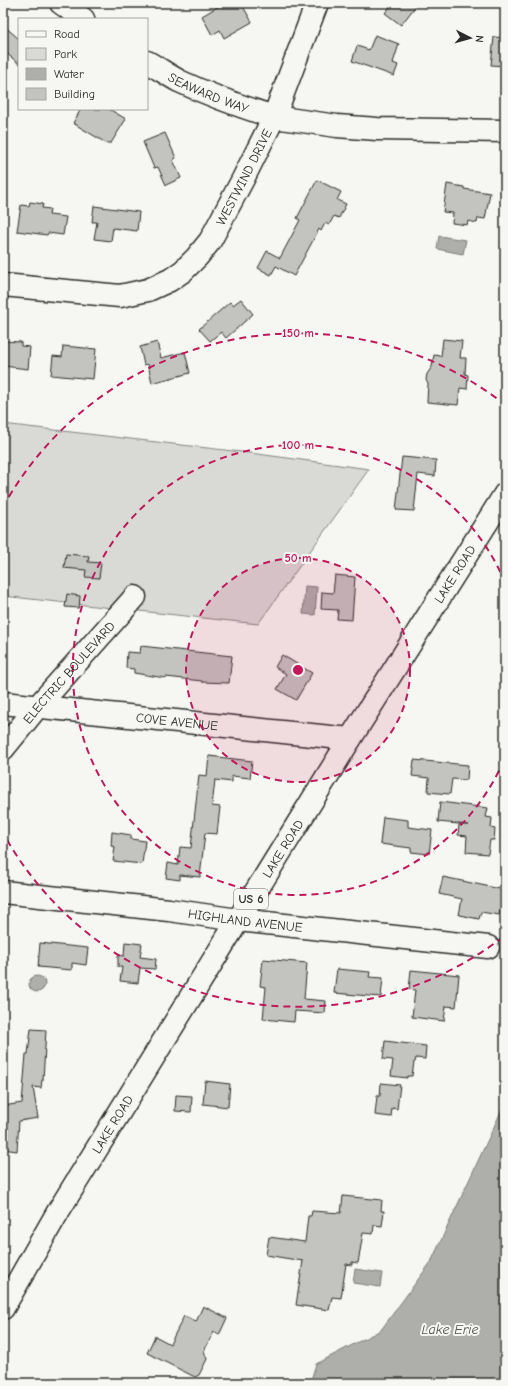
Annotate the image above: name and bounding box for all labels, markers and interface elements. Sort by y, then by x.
legend [18,18,148,110]
north arrow [450,18,490,58]
text: Road [54,27,80,41]
text: N [473,35,486,43]
text: Park [54,47,77,61]
text: Water [54,67,84,81]
street label: SEAWARD WAY [165,69,251,116]
text: Building [54,87,95,101]
street label: WESTWIND DRIVE [213,126,275,228]
text: 150 m [282,326,314,340]
text: 100 m [282,438,314,452]
street label: LAKE ROAD [431,542,479,606]
text: 50 m [284,551,312,565]
street label: ELECTRIC BOULEVARD [20,618,118,727]
centre of rings [291,663,305,677]
street label: COVE AVENUE [135,710,219,733]
street label: LAKE ROAD [259,817,306,880]
road number: US 6 [234,889,268,909]
street label: HIGHLAND AVENUE [187,906,303,935]
street label: LAKE ROAD [89,1092,136,1156]
water label: Lake Erie [422,1321,478,1338]

